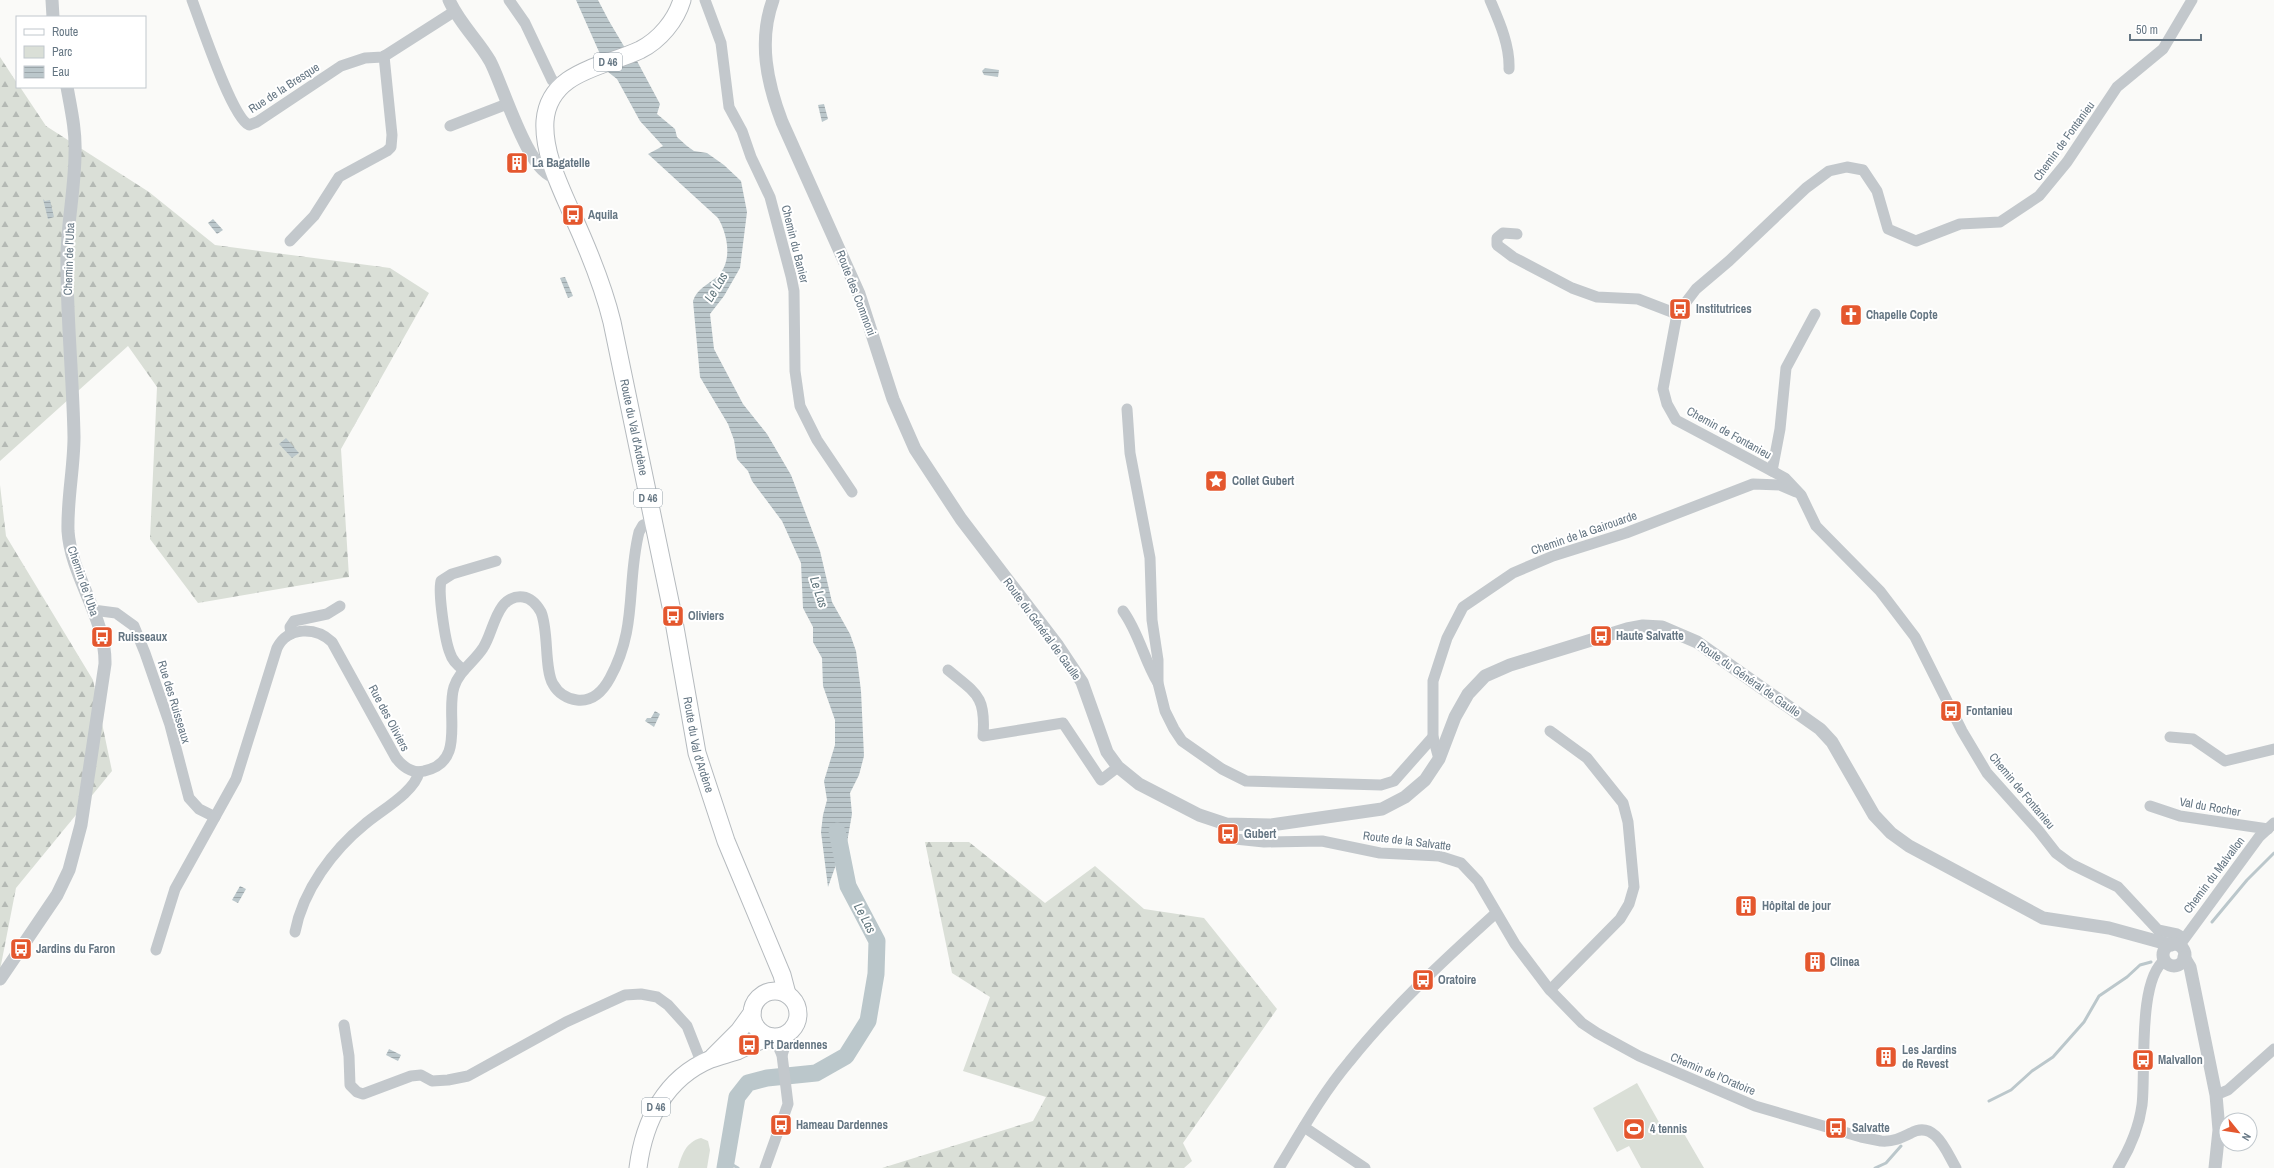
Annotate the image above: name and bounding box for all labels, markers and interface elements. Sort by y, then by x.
legend [16,16,146,88]
scale bar [2130,16,2201,42]
text: 50 m [2136,22,2158,38]
text: Route [52,24,78,40]
text: Parc [52,44,72,60]
road number: D 46 [594,53,622,71]
street label: Rue de la Bresque [245,59,323,117]
text: Eau [52,64,70,80]
street label: Chemin de Fontanieu [2030,98,2098,184]
building icon: La Bagatelle [504,150,530,176]
place label: La Bagatelle [532,155,591,171]
bus stop icon: Aquila [560,202,586,228]
street label: Chemin du Banier [778,203,813,285]
place label: Aquila [588,207,619,223]
street label: Chemin de l'Uba [60,222,78,296]
street label: Route des Commoni [832,248,880,338]
water label: Le Las [700,269,732,305]
bus stop icon: Institutrices [1667,296,1693,322]
place label: Institutrices [1696,301,1752,317]
church icon: Chapelle Copte [1838,302,1864,328]
place label: Chapelle Copte [1866,307,1938,323]
street label: Route du Val d'Ardène [616,377,652,477]
street label: Chemin de Fontanieu [1684,403,1774,463]
place icon: Collet Gubert [1203,468,1229,494]
place label: Collet Gubert [1232,473,1295,489]
road number: D 46 [634,489,662,507]
street label: Chemin de la Gairouarde [1529,507,1639,559]
street label: Chemin de l'Uba [64,544,103,619]
water label: Le Las [806,574,832,610]
street label: Route du Général de Gaulle [1000,575,1084,683]
bus stop icon: Oliviers [660,603,686,629]
place label: Oliviers [688,608,725,624]
bus stop icon: Haute Salvatte [1588,623,1614,649]
bus stop icon: Ruisseaux [89,624,115,650]
place label: Haute Salvatte [1616,628,1684,644]
place label: Ruisseaux [118,629,168,645]
street label: Route du Général de Gaulle [1694,637,1804,721]
street label: Rue des Ruisseaux [154,659,194,745]
street label: Rue des Oliviers [365,682,413,754]
street label: Route du Val d'Ardène [679,695,717,795]
bus stop icon: Fontanieu [1938,698,1964,724]
place label: Fontanieu [1966,703,2013,719]
street label: Chemin de Fontanieu [1985,750,2059,832]
street label: Val du Rocher [2178,794,2242,820]
bus stop icon: Gubert [1215,821,1241,847]
place label: Gubert [1244,826,1277,842]
street label: Route de la Salvatte [1362,828,1452,854]
street label: Chemin du Malvallon [2180,833,2248,917]
building icon: Hôpital de jour [1733,893,1759,919]
place label: Hôpital de jour [1762,898,1831,914]
water label: Le Las [850,900,880,936]
bus stop icon: Jardins du Faron [8,936,34,962]
place label: Jardins du Faron [36,941,115,957]
building icon: Clinea [1802,949,1828,975]
place label: Clinea [1830,954,1860,970]
bus stop icon: Oratoire [1410,967,1436,993]
place label: Oratoire [1438,972,1477,988]
bus stop icon: Pt Dardennes [736,1032,762,1058]
place label: Pt Dardennes [764,1037,828,1053]
place label: Les Jardins de Revest [1902,1042,1957,1072]
building icon: Les Jardins de Revest [1873,1044,1899,1070]
bus stop icon: Malvallon [2130,1047,2156,1073]
street label: Chemin de l'Oratoire [1668,1049,1758,1099]
place label: Malvallon [2158,1052,2203,1068]
road number: D 46 [642,1098,670,1116]
bus stop icon: Hameau Dardennes [768,1112,794,1138]
north arrow [2218,1112,2258,1152]
bus stop icon: Salvatte [1823,1115,1849,1141]
sports icon: 4 tennis [1621,1116,1647,1142]
place label: Hameau Dardennes [796,1117,888,1133]
place label: Salvatte [1852,1120,1890,1136]
place label: 4 tennis [1650,1121,1688,1137]
text: N [2239,1131,2254,1143]

